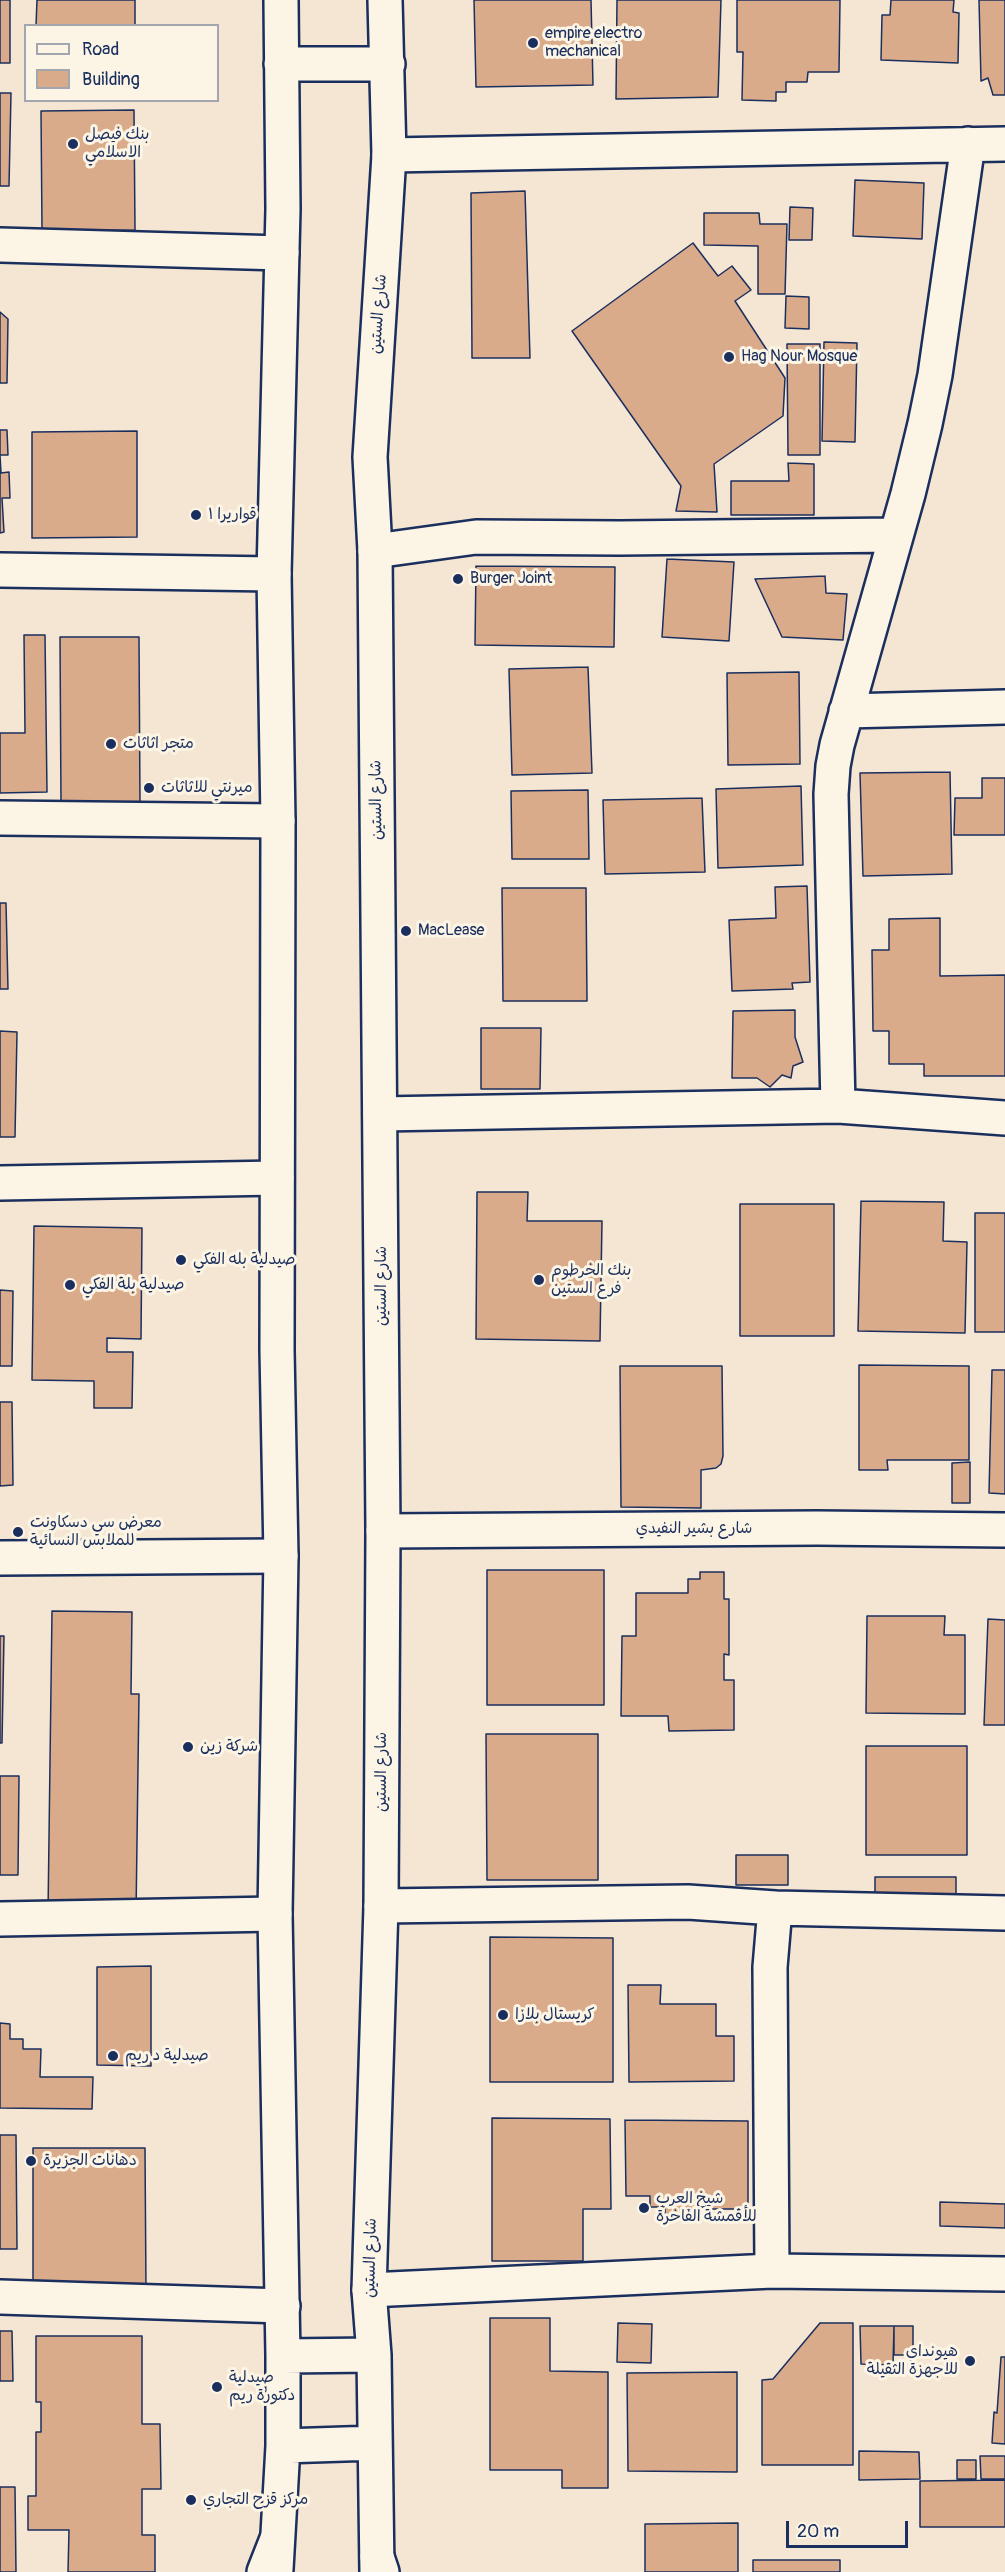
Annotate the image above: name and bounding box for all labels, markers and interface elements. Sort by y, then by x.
legend [24,24,219,102]
place label: empire electro mechanical [545,24,642,62]
marker: empire electro mechanical [526,36,540,50]
text: Road [82,38,119,61]
text: Building [82,68,140,91]
place label: بنك فيصل الاسلامي [85,125,149,163]
marker: بنك فيصل الاسلامي [66,137,80,151]
street label: شارع الستين [367,273,391,355]
place label: Hag Nour Mosque [741,347,857,367]
marker: Hag Nour Mosque [722,350,736,364]
place label: قواريرا ١ [208,505,257,525]
marker: قواريرا ١ [189,508,203,522]
place label: Burger Joint [470,569,552,589]
marker: Burger Joint [451,572,465,586]
place label: متجر اثاثات [123,734,194,754]
marker: متجر اثاثات [104,737,118,751]
street label: شارع الستين [367,760,387,840]
place label: ميرنتي للاثاثات [161,778,252,798]
marker: ميرنتي للاثاثات [142,781,156,795]
place label: MacLease [418,921,484,941]
marker: MacLease [399,924,413,938]
street label: شارع الستين [372,1246,392,1326]
place label: صيدلية بله الفكي [193,1250,295,1270]
marker: صيدلية بله الفكي [174,1253,188,1267]
place label: بنك الخرطوم فرع الستين [551,1261,631,1299]
marker: بنك الخرطوم فرع الستين [532,1273,546,1287]
place label: صيدلية بلة الفكي [82,1275,184,1295]
marker: صيدلية بلة الفكي [63,1278,77,1292]
place label: معرض سي دسكاونت للملابس النسائية [30,1513,162,1551]
street label: شارع بشير النفيدي [636,1519,752,1539]
marker: معرض سي دسكاونت للملابس النسائية [11,1525,25,1539]
street label: شارع الستين [372,1732,392,1812]
place label: شركة زين [200,1737,258,1757]
marker: شركة زين [181,1740,195,1754]
place label: كريستال بلازا [515,2005,595,2025]
marker: كريستال بلازا [496,2008,510,2022]
place label: صيدلية د ريم [125,2046,209,2066]
marker: صيدلية د ريم [106,2049,120,2063]
place label: دهانات الجزيرة [43,2151,137,2171]
marker: دهانات الجزيرة [24,2154,38,2168]
place label: شيخ العرب للأقمشة الفاخرة [656,2189,757,2227]
marker: شيخ العرب للأقمشة الفاخرة [637,2201,651,2215]
street label: شارع الستين [361,2218,381,2298]
place label: هيونداي للاجهزة الثقيلة [867,2342,958,2380]
marker: هيونداي للاجهزة الثقيلة [963,2354,977,2368]
place label: صيدلية دكتورة ريم [229,2368,295,2406]
marker: صيدلية دكتورة ريم [210,2380,224,2394]
place label: مركز قزح التجاري [203,2490,308,2510]
marker: مركز قزح التجاري [184,2493,198,2507]
scale bar [789,2509,910,2547]
text: 20 m [797,2520,839,2543]

